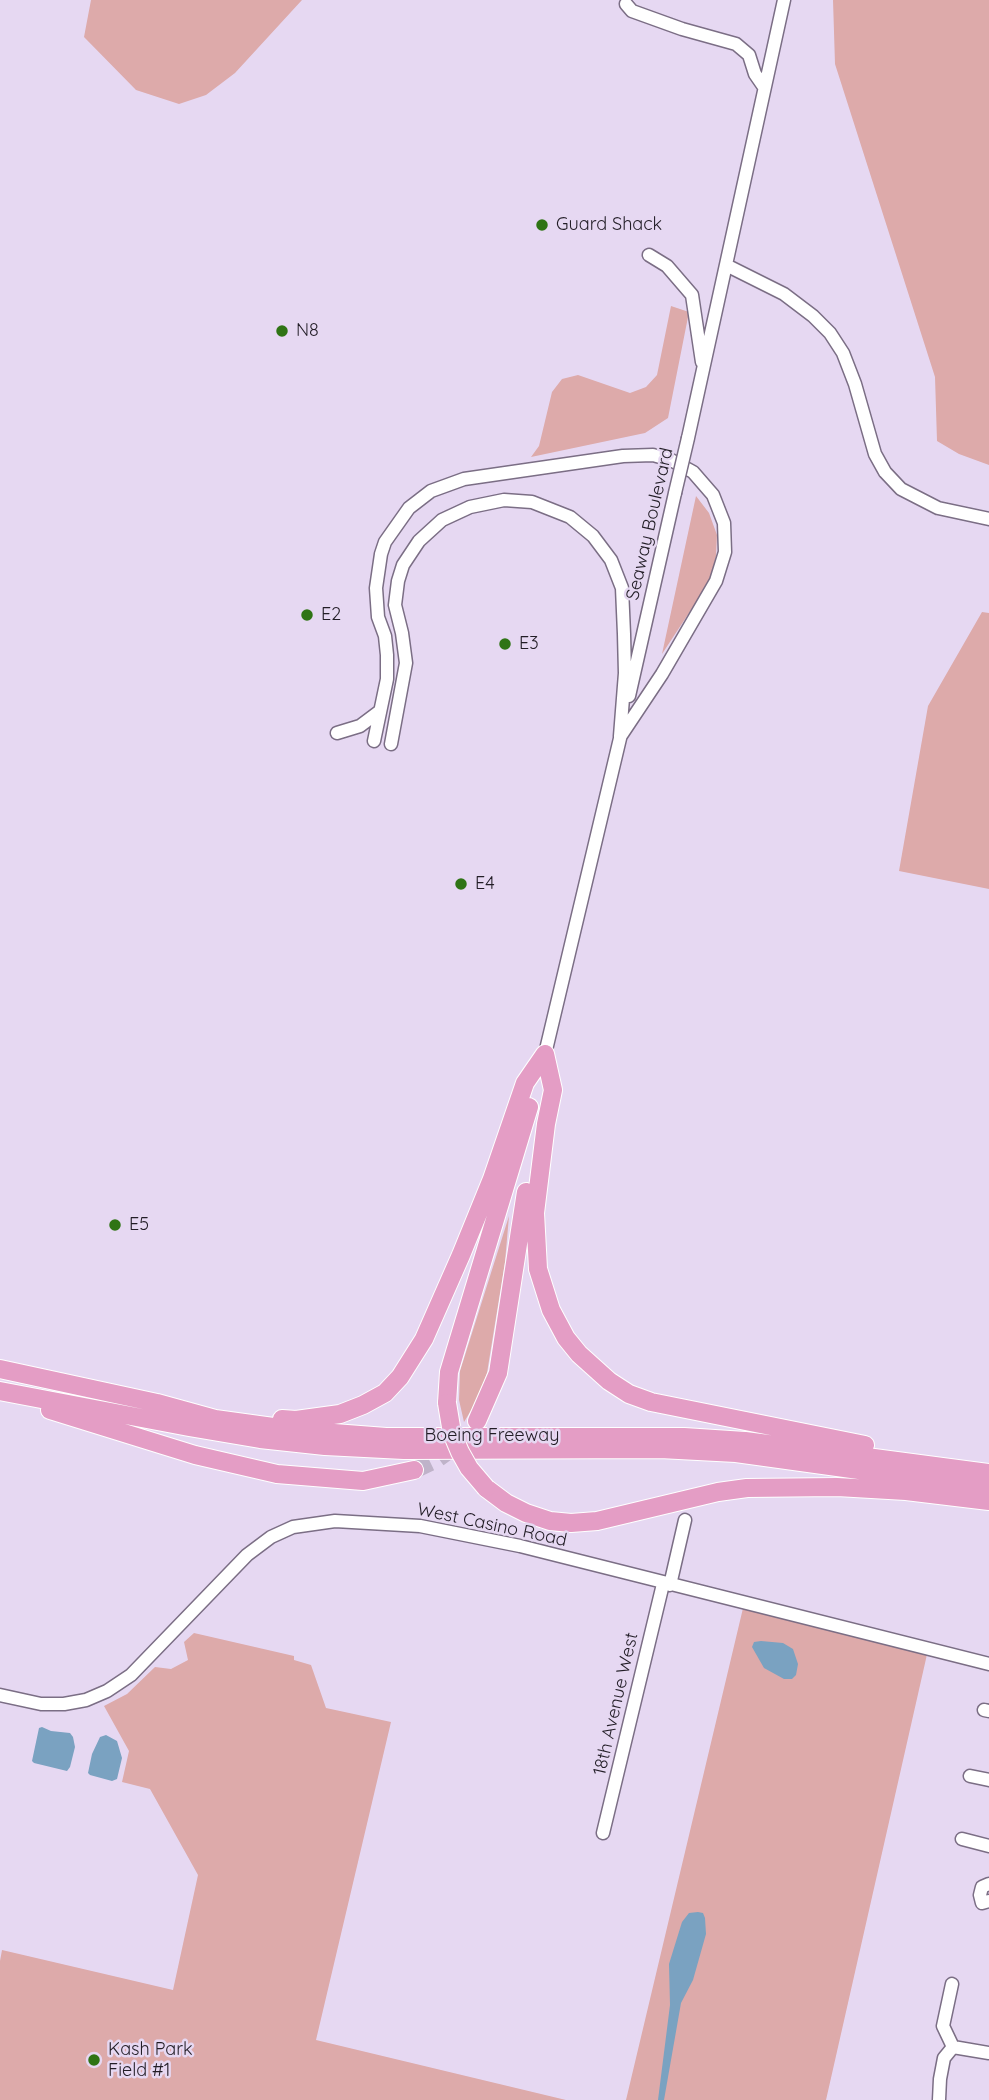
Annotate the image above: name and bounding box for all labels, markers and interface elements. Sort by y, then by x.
place label: Guard Shack [556,214,662,236]
marker: Guard Shack [534,217,550,233]
place label: N8 [296,320,319,342]
marker: N8 [274,323,290,339]
street label: Seaway Boulevard [622,446,678,602]
place label: E2 [321,604,341,626]
marker: E2 [299,607,315,623]
place label: E3 [519,633,539,655]
marker: E3 [497,636,513,652]
place label: E4 [475,873,495,895]
marker: E4 [453,876,469,892]
place label: E5 [129,1214,149,1236]
marker: E5 [107,1217,123,1233]
street label: Boeing Freeway [425,1425,559,1447]
street label: West Casino Road [415,1499,569,1551]
street label: 18th Avenue West [589,1630,643,1778]
place label: Kash Park Field #1 [108,2039,193,2082]
marker: Kash Park Field #1 [86,2052,102,2068]

